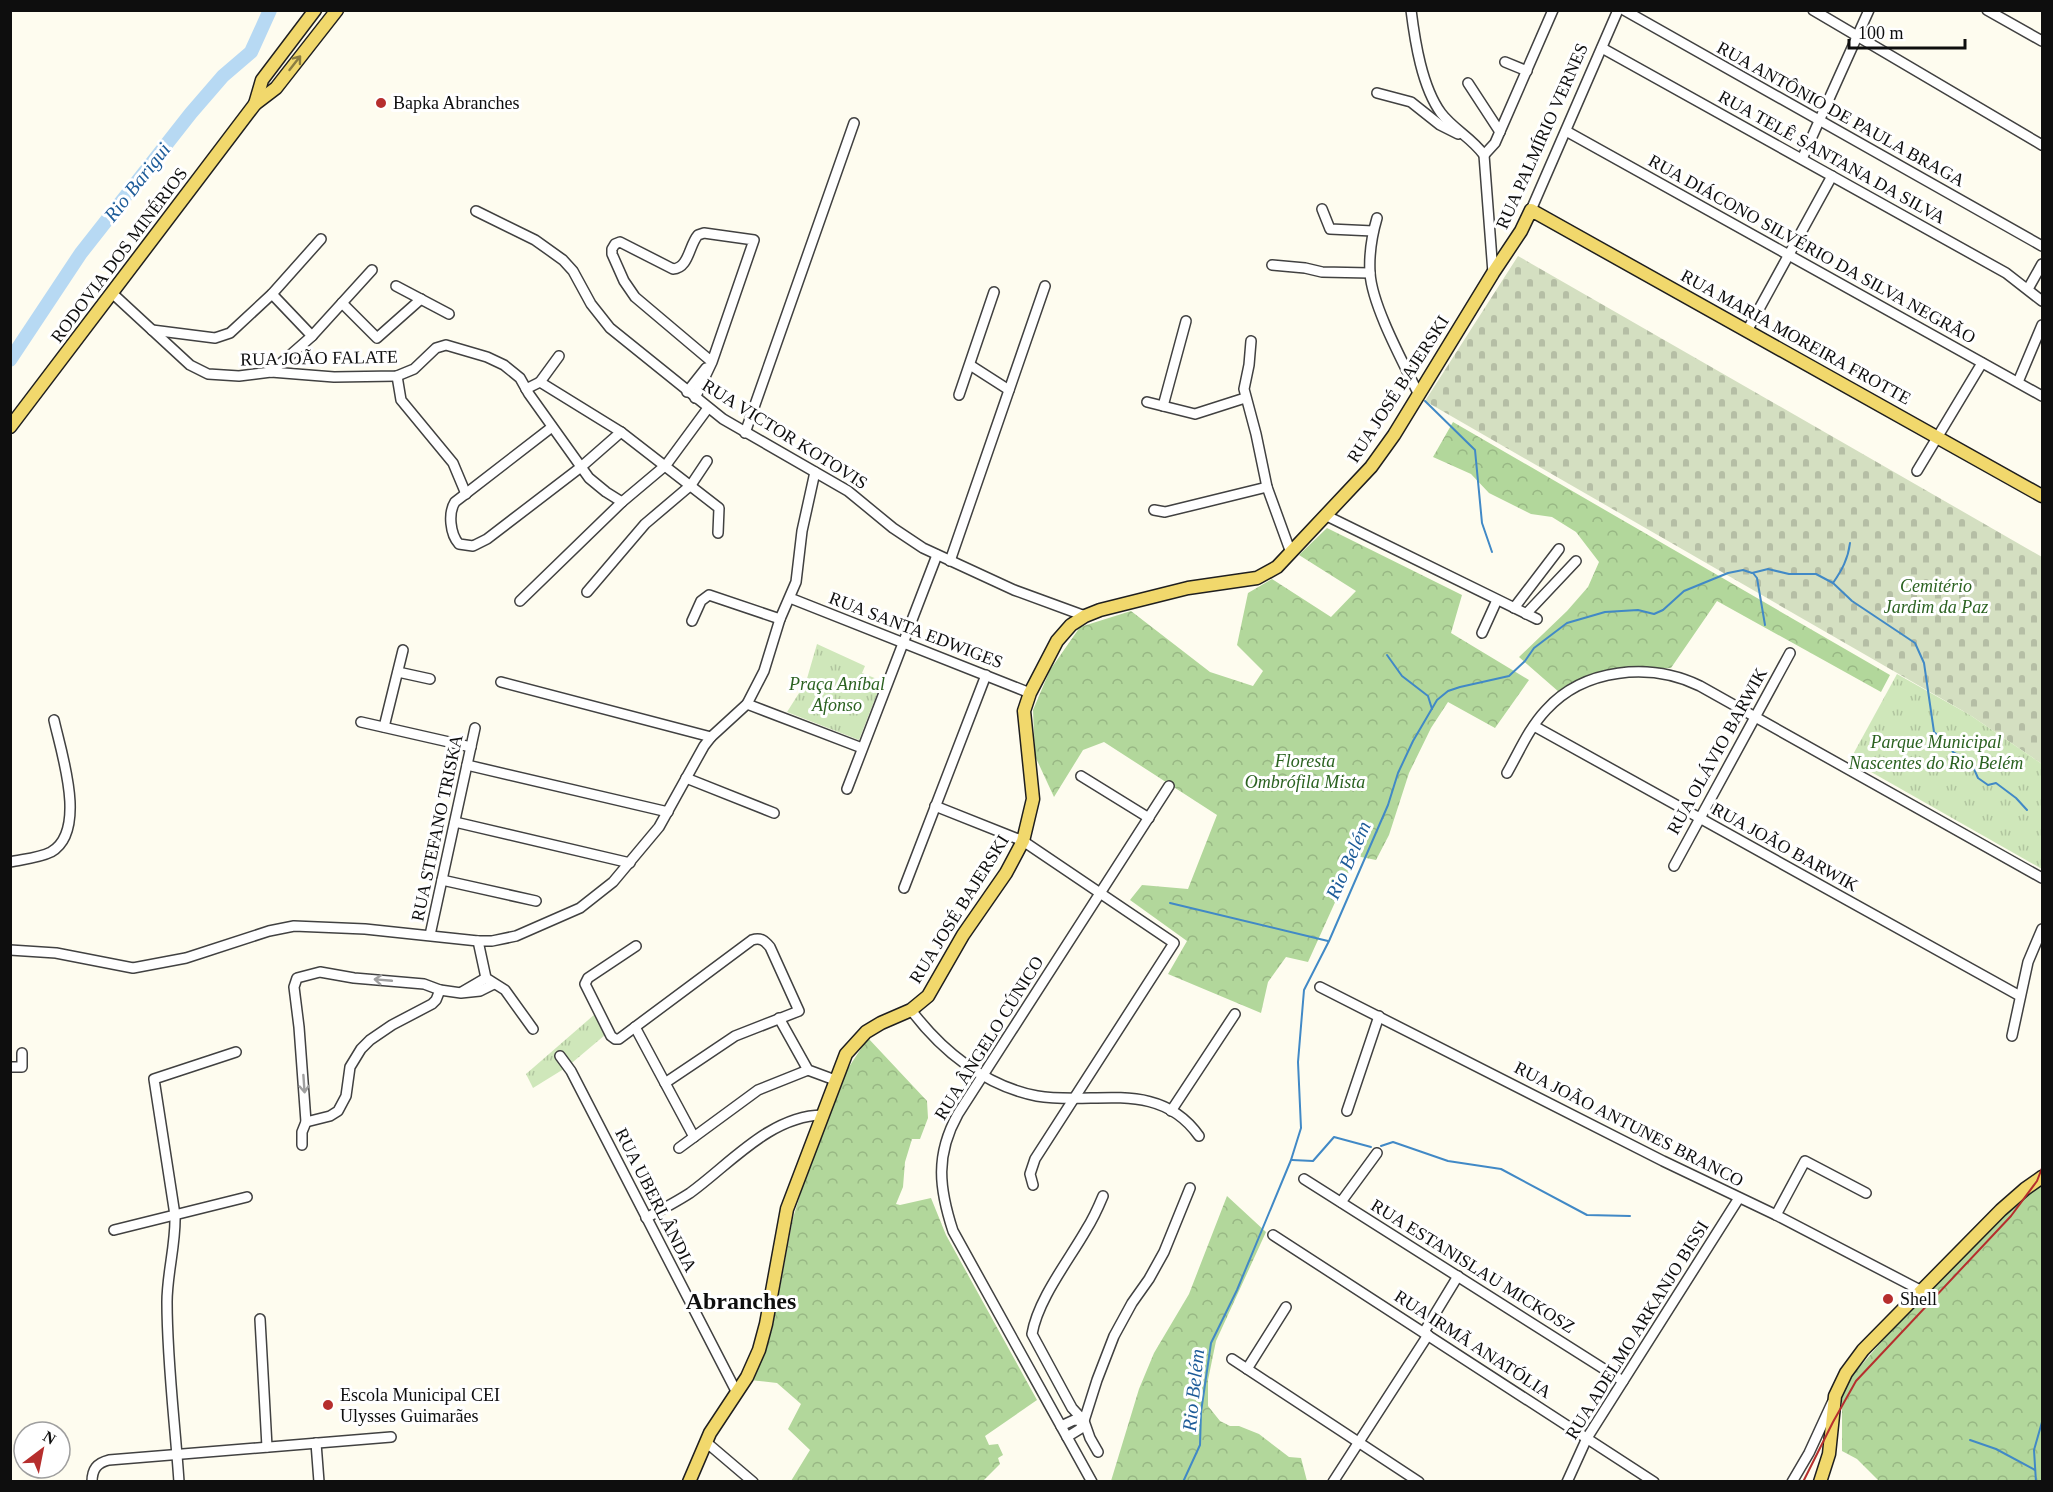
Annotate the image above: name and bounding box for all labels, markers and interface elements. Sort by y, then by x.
scale bar [1849,12,1964,50]
text: 100 m [1858,23,1904,43]
street label: RUA ANTÔNIO DE PAULA BRAGA [1714,36,1969,191]
street label: RUA PALMÍRIO VERNES [1491,40,1592,232]
one-way arrow [289,55,302,71]
street label: RUA TELÊ SANTANA DA SILVA [1715,85,1949,228]
place label: Bapka Abranches [393,93,519,113]
marker: Bapka Abranches [374,96,388,110]
water label: Rio Barigui [99,138,175,227]
street label: RUA DIÁCONO SILVÉRIO DA SILVA NEGRÃO [1645,149,1980,348]
street label: RODOVIA DOS MINÉRIOS [46,163,191,346]
street label: RUA MARIA MOREIRA FROTTE [1678,265,1914,409]
street label: RUA JOSÉ BAJERSKI [1342,311,1453,466]
street label: RUA JOÃO FALATE [240,346,398,369]
street label: RUA VICTOR KOTOVIS [699,375,871,493]
park label: Cemitério Jardim da Paz [1884,576,1988,617]
street label: RUA SANTA EDWIGES [826,588,1006,672]
street label: RUA OLÁVIO BARWIK [1662,664,1771,838]
park label: Praça Aníbal Afonso [788,674,885,715]
park label: Parque Municipal Nascentes do Rio Belém [1848,732,2023,773]
street label: RUA STEFANO TRISKA [407,733,467,923]
park label: Floresta Ombrófila Mista [1245,751,1365,792]
street label: RUA JOÃO BARWIK [1708,798,1862,896]
water label: Rio Belém [1321,818,1375,903]
street label: RUA JOSÉ BAJERSKI [904,831,1013,987]
street label: RUA ÂNGELO CÚNICO [930,952,1048,1123]
one-way arrow [374,975,394,986]
street label: RUA JOÃO ANTUNES BRANCO [1511,1056,1747,1191]
one-way arrow [298,1074,309,1094]
street label: RUA UBERLÂNDIA [611,1124,702,1275]
street label: RUA ESTANISLAU MICKOSZ [1367,1195,1579,1337]
street label: RUA ADELMO ARKANJO BISSI [1561,1217,1713,1443]
street label: RUA IRMÃ ANATÓLIA [1391,1285,1556,1402]
district label: Abranches [686,1288,796,1314]
place label: Shell [1900,1289,1937,1309]
marker: Shell [1881,1292,1895,1306]
water label: Rio Belém [1178,1348,1208,1433]
place label: Escola Municipal CEI Ulysses Guimarães [340,1385,500,1426]
marker: Escola Municipal CEI Ulysses Guimarães [321,1398,335,1412]
north arrow [12,1420,72,1480]
text: N [40,1427,59,1448]

